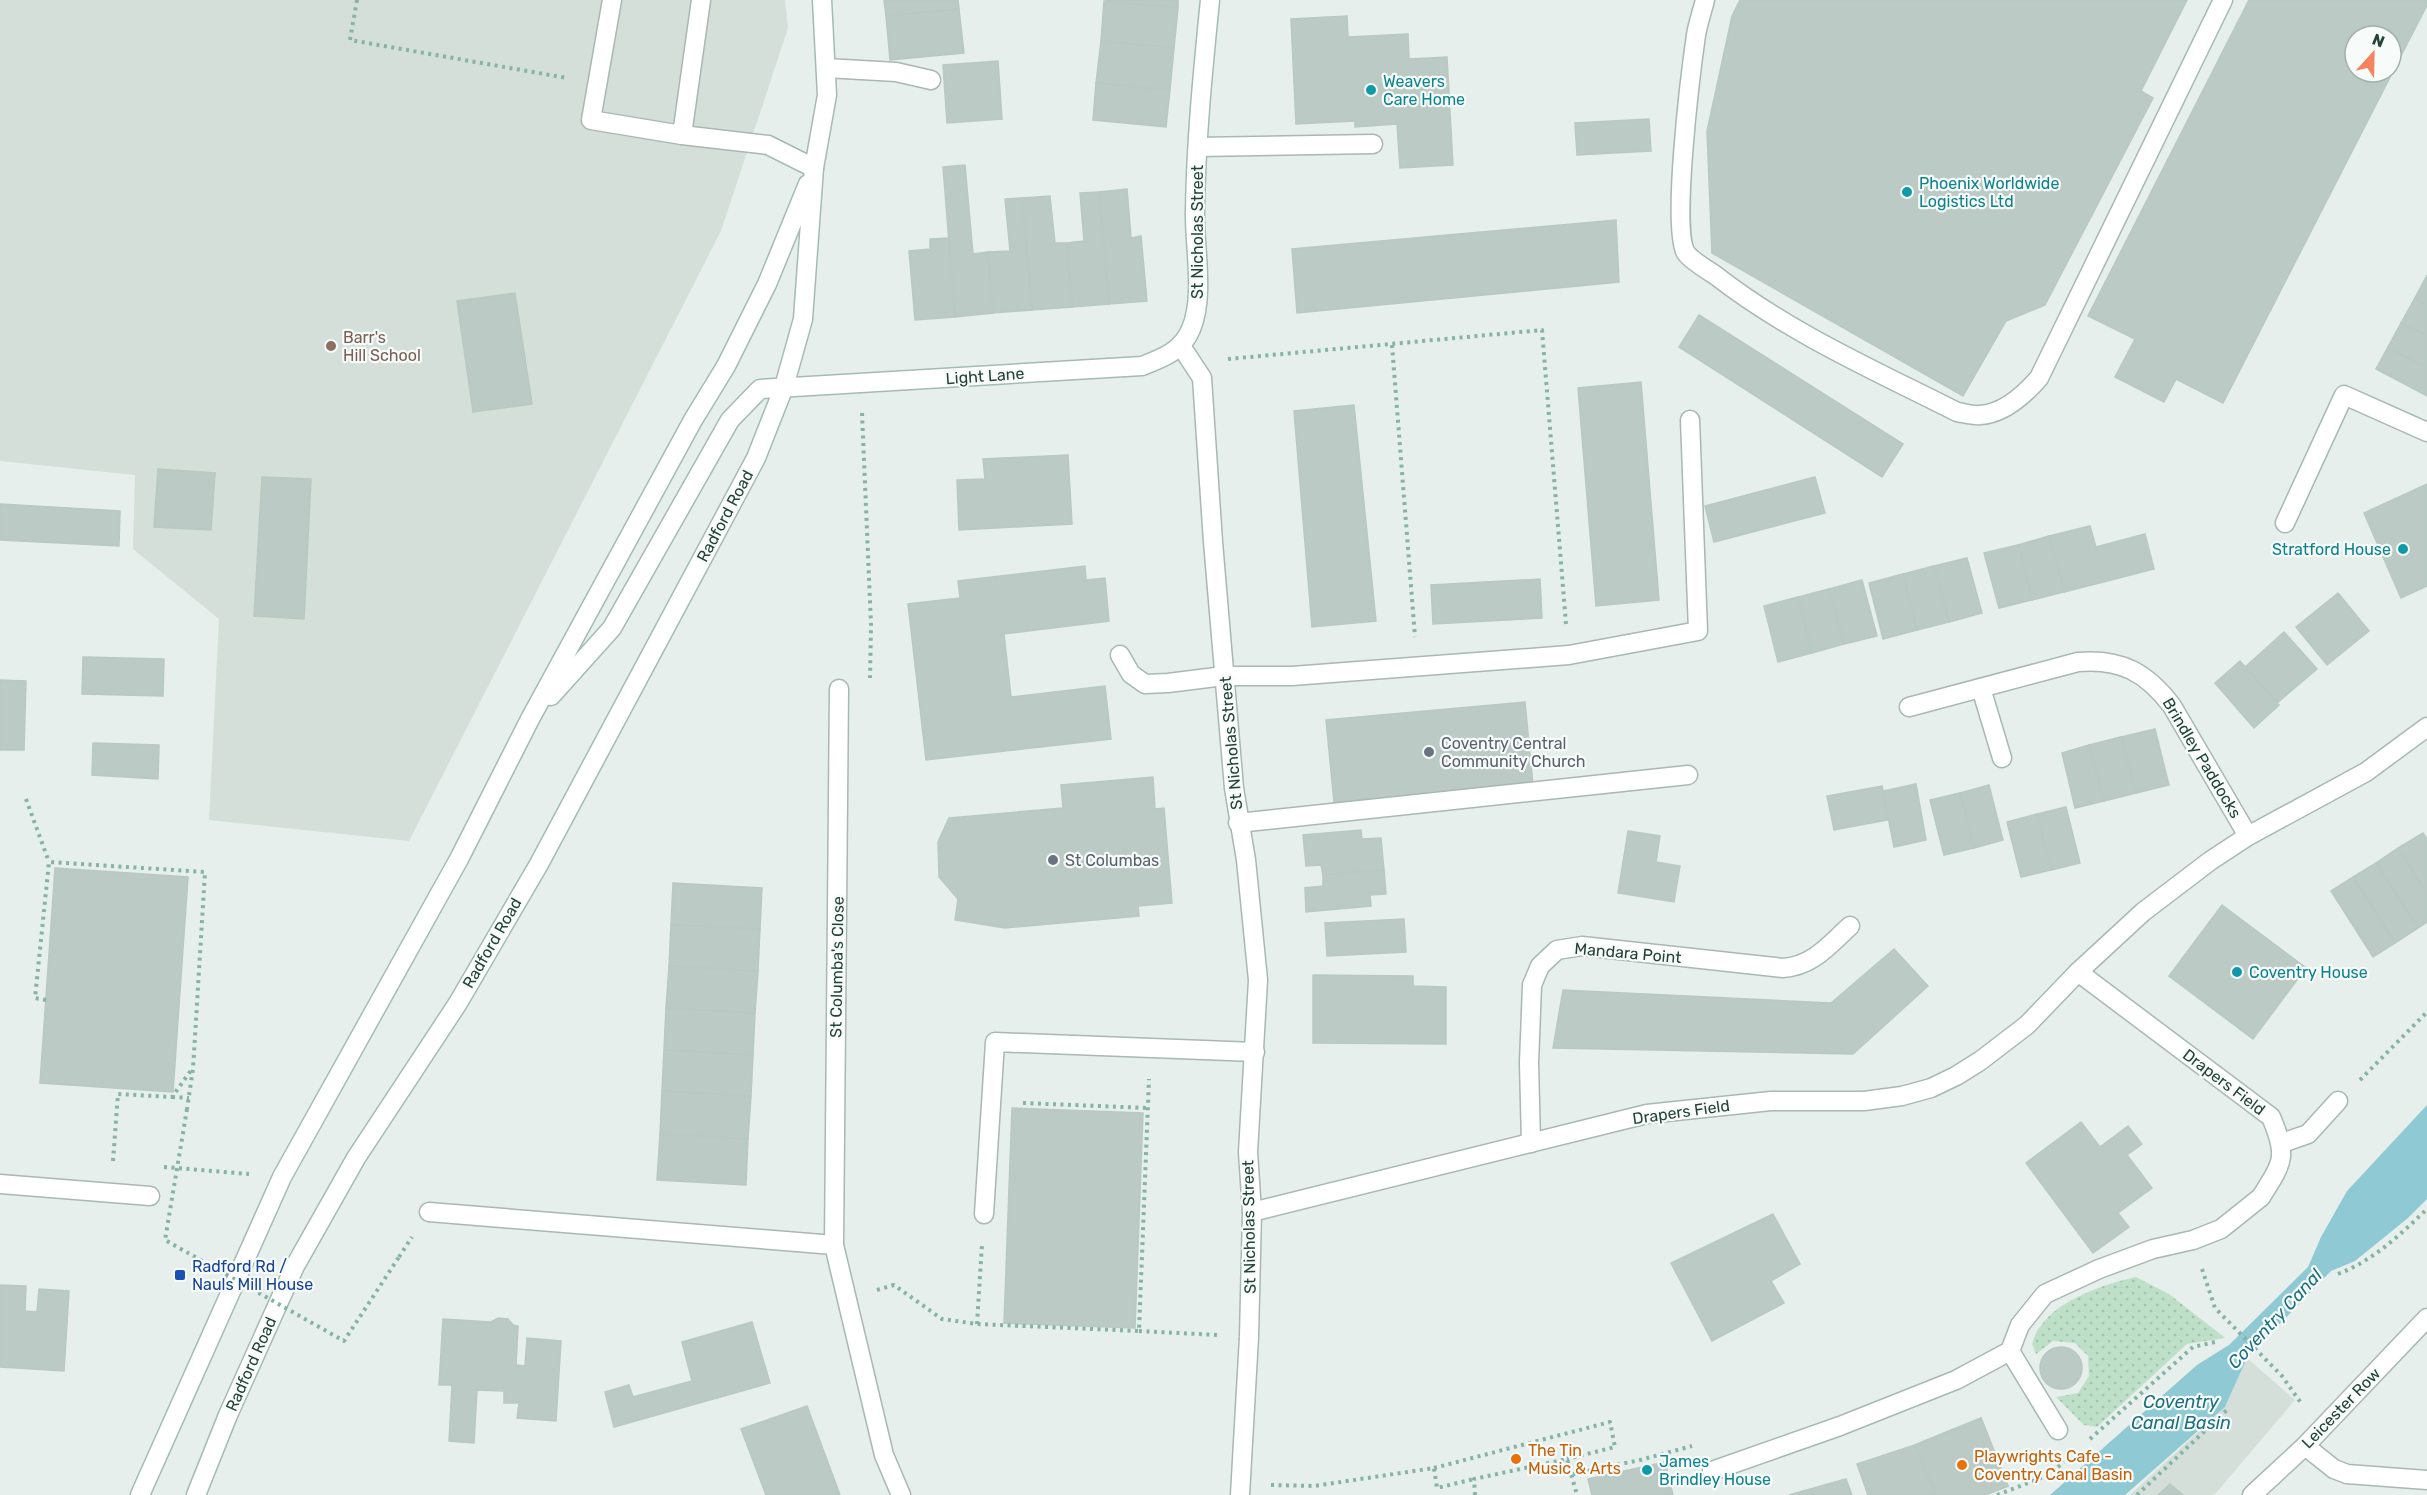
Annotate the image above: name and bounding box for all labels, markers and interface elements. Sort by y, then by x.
north arrow [2343,24,2403,84]
text: N [2370,30,2387,52]
place label: Weavers Care Home [1383,72,1465,109]
marker: Weavers Care Home [1364,83,1378,97]
street label: St Nicholas Street [1188,165,1207,299]
place label: Phoenix Worldwide Logistics Ltd [1919,174,2059,211]
marker: Phoenix Worldwide Logistics Ltd [1900,185,1914,199]
place label: Barr's Hill School [343,328,421,365]
marker: Barr's Hill School [324,339,338,353]
street label: Light Lane [945,364,1025,388]
street label: Radford Road [693,467,757,565]
place label: Stratford House [2272,540,2391,559]
marker: Stratford House [2396,542,2410,556]
street label: St Nicholas Street [1216,675,1246,811]
street label: Brindley Paddocks [2159,694,2245,822]
place label: Coventry Central Community Church [1441,734,1586,771]
marker: Coventry Central Community Church [1422,745,1436,759]
place label: St Columbas [1065,851,1159,870]
marker: St Columbas [1046,853,1060,867]
street label: Radford Road [458,894,526,992]
street label: St Columba's Close [826,896,848,1038]
street label: Mandara Point [1574,939,1682,967]
place label: Coventry House [2249,963,2368,982]
marker: Coventry House [2230,965,2244,979]
street label: Drapers Field [2179,1045,2269,1119]
street label: Drapers Field [1631,1096,1731,1128]
street label: St Nicholas Street [1238,1160,1260,1294]
place label: Radford Rd / Nauls Mill House [192,1257,313,1294]
water label: Coventry Canal [2223,1264,2327,1373]
marker: Radford Rd / Nauls Mill House [173,1268,187,1282]
street label: Radford Road [222,1314,280,1414]
street label: Leicester Row [2298,1364,2384,1452]
water label: Coventry Canal Basin [2131,1391,2231,1434]
place label: The Tin Music & Arts [1528,1441,1621,1478]
place label: Playwrights Cafe - Coventry Canal Basin [1974,1447,2132,1484]
marker: The Tin Music & Arts [1509,1452,1523,1466]
place label: James Brindley House [1659,1452,1771,1489]
marker: Playwrights Cafe - Coventry Canal Basin [1955,1458,1969,1472]
marker: James Brindley House [1640,1463,1654,1477]

